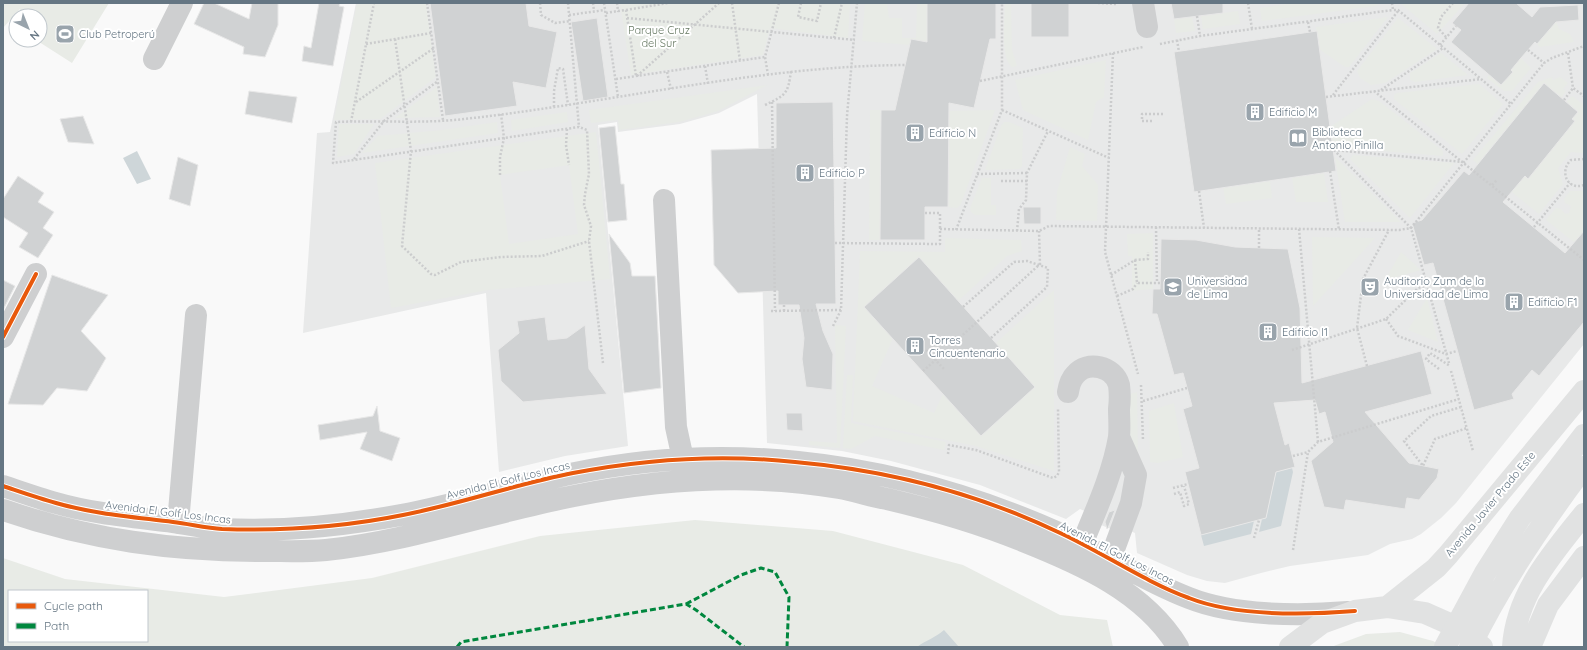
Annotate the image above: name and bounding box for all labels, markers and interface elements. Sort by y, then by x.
north arrow [8,8,48,48]
sports icon: Club Petroperú [54,23,76,45]
park label: Parque Cruz del Sur [628,23,690,50]
text: N [27,27,43,43]
place label: Club Petroperú [79,27,155,41]
building icon: Edificio M [1244,101,1266,123]
place label: Edificio M [1269,105,1317,119]
building icon: Edificio N [904,122,926,144]
place label: Biblioteca Antonio Pinilla [1312,125,1384,152]
place label: Edificio N [929,126,976,140]
library icon: Biblioteca Antonio Pinilla [1287,127,1309,149]
building icon: Edificio P [794,162,816,184]
place label: Edificio P [819,166,865,180]
place label: Universidad de Lima [1187,274,1247,301]
place label: Auditorio Zum de la Universidad de Lima [1384,274,1488,301]
school or university icon: Universidad de Lima [1162,276,1184,298]
theatre icon: Auditorio Zum de la Universidad de Lima [1359,276,1381,298]
building icon: Edificio F1 [1503,291,1525,313]
place label: Edificio F1 [1528,295,1578,309]
building icon: Edificio I1 [1257,321,1279,343]
place label: Edificio I1 [1282,325,1328,339]
place label: Torres Cincuentenario [929,333,1006,360]
building icon: Torres Cincuentenario [904,335,926,357]
street label: Avenida Javier Prado Este [1442,448,1538,560]
street label: Avenida El Golf Los Incas [445,458,571,502]
street label: Avenida El Golf Los Incas [104,497,232,527]
street label: Avenida El Golf Los Incas [1057,518,1177,588]
legend [8,590,148,642]
text: Cycle path [44,598,103,613]
text: Path [44,618,69,633]

